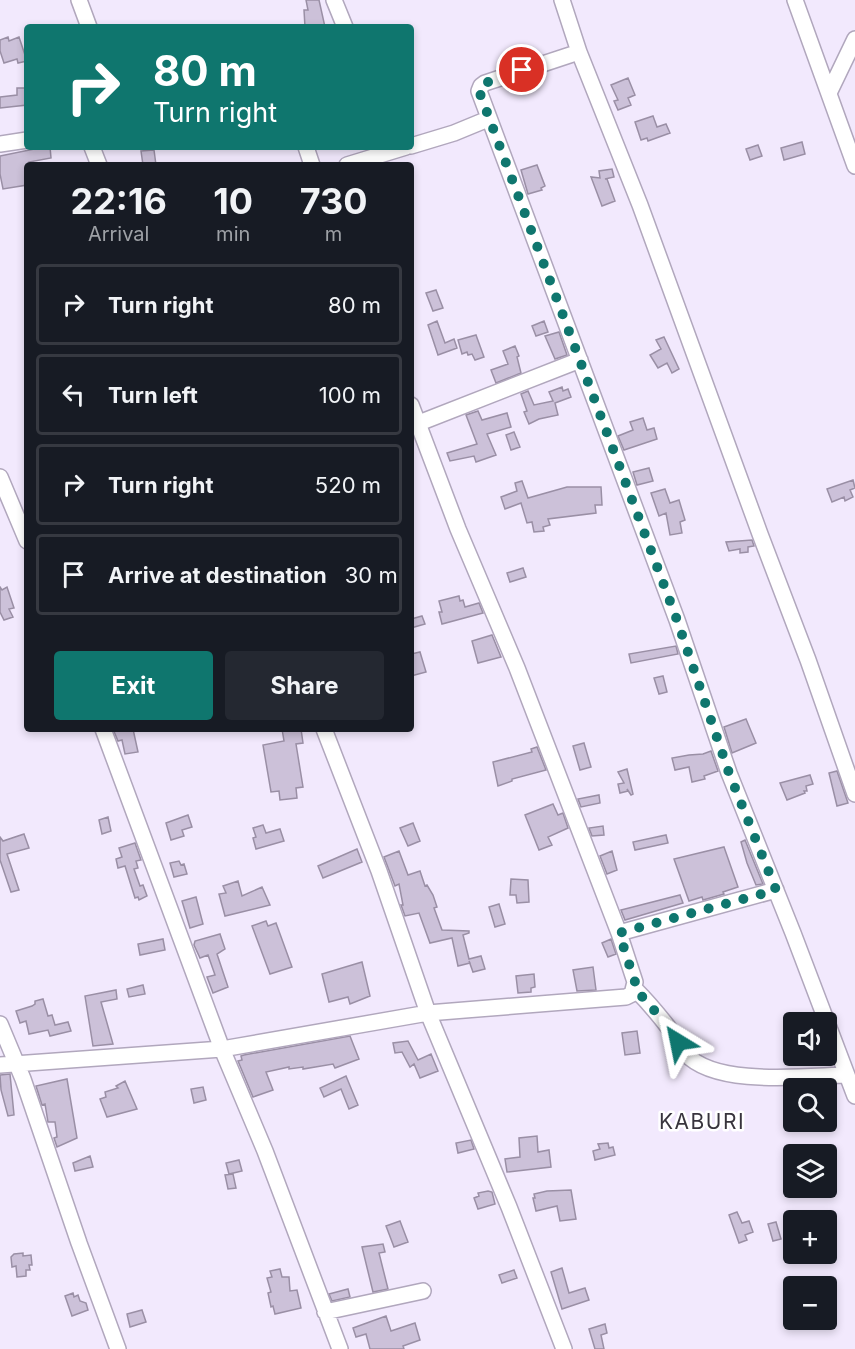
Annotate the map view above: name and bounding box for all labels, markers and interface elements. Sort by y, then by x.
pin [496,44,547,95]
text: 80 m [153,45,257,96]
icon: right [54,48,132,126]
icon: arrive [505,53,538,86]
text: Turn right [153,96,277,129]
text: 22:16 [71,179,167,223]
text: 10 [213,179,253,223]
text: 730 [300,179,367,223]
text: Arrival [88,222,149,246]
text: min [216,222,250,246]
text: m [325,222,342,246]
icon: right [57,288,90,321]
text: Turn right [108,292,214,318]
text: 80 m [328,292,381,318]
icon: left [57,378,90,411]
text: Turn left [108,382,198,408]
text: 100 m [319,382,381,408]
icon: right [57,468,90,501]
text: Turn right [108,472,214,498]
text: 520 m [315,472,381,498]
icon: arrive [57,558,90,591]
text: Arrive at destination [108,562,327,588]
text: 30 m [345,562,398,588]
button: Exit [54,651,213,720]
button: Share [225,651,384,720]
position arrow [646,1010,710,1074]
map controls [783,1012,837,1330]
button: sound [783,1012,837,1066]
button: search [783,1078,837,1132]
district label: KABURI [659,1109,745,1134]
button: layers [783,1144,837,1198]
button: + [783,1210,837,1264]
button: − [783,1276,837,1330]

